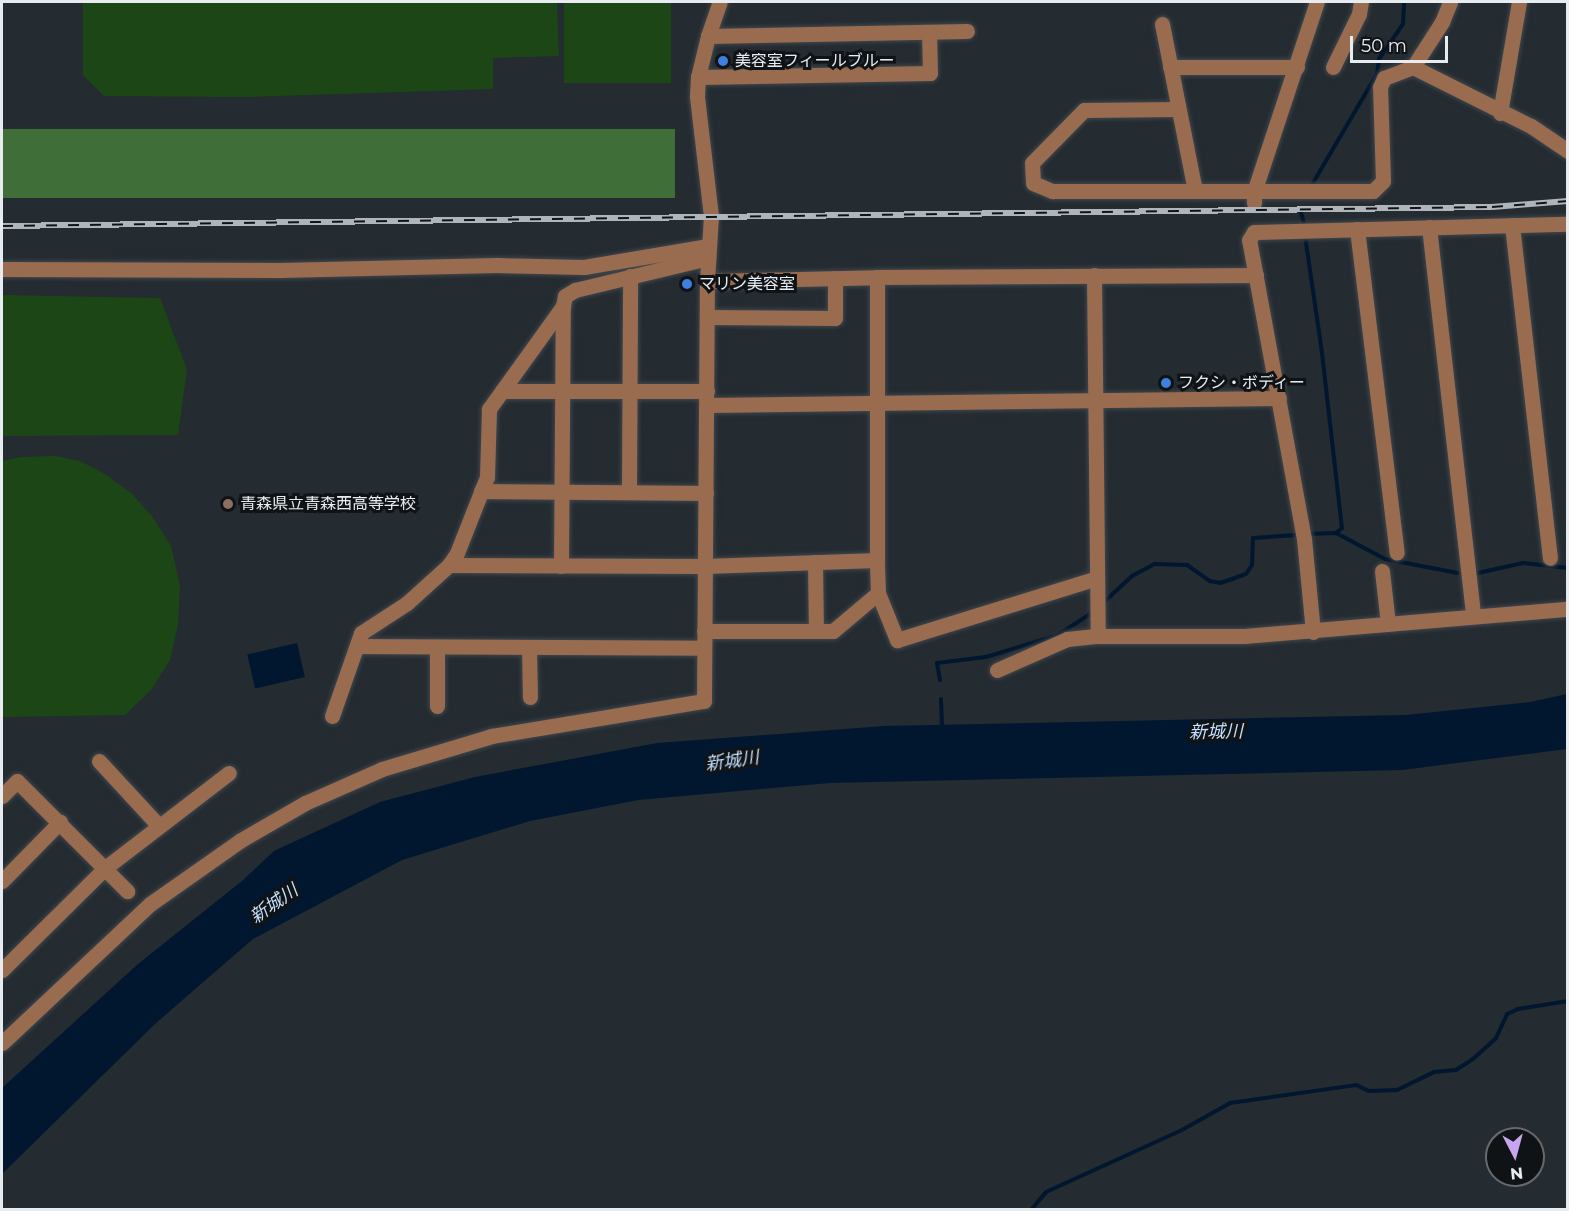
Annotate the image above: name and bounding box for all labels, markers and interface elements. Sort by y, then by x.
scale bar [1353,24,1450,62]
text: 50 m [1361,35,1407,57]
place label: 美容室フィールブルー [735,51,895,71]
marker: 美容室フィールブルー [716,54,730,68]
place label: マリン美容室 [699,274,795,294]
marker: マリン美容室 [680,277,694,291]
place label: フクシ・ボディー [1178,373,1306,393]
marker: フクシ・ボディー [1159,376,1173,390]
place label: 青森県立青森西高等学校 [240,494,416,514]
marker: 青森県立青森西高等学校 [221,497,235,511]
water label: 新城川 [1189,721,1243,743]
water label: 新城川 [704,747,760,775]
water label: 新城川 [246,880,302,928]
north arrow [1485,1127,1545,1187]
text: N [1509,1163,1524,1184]

